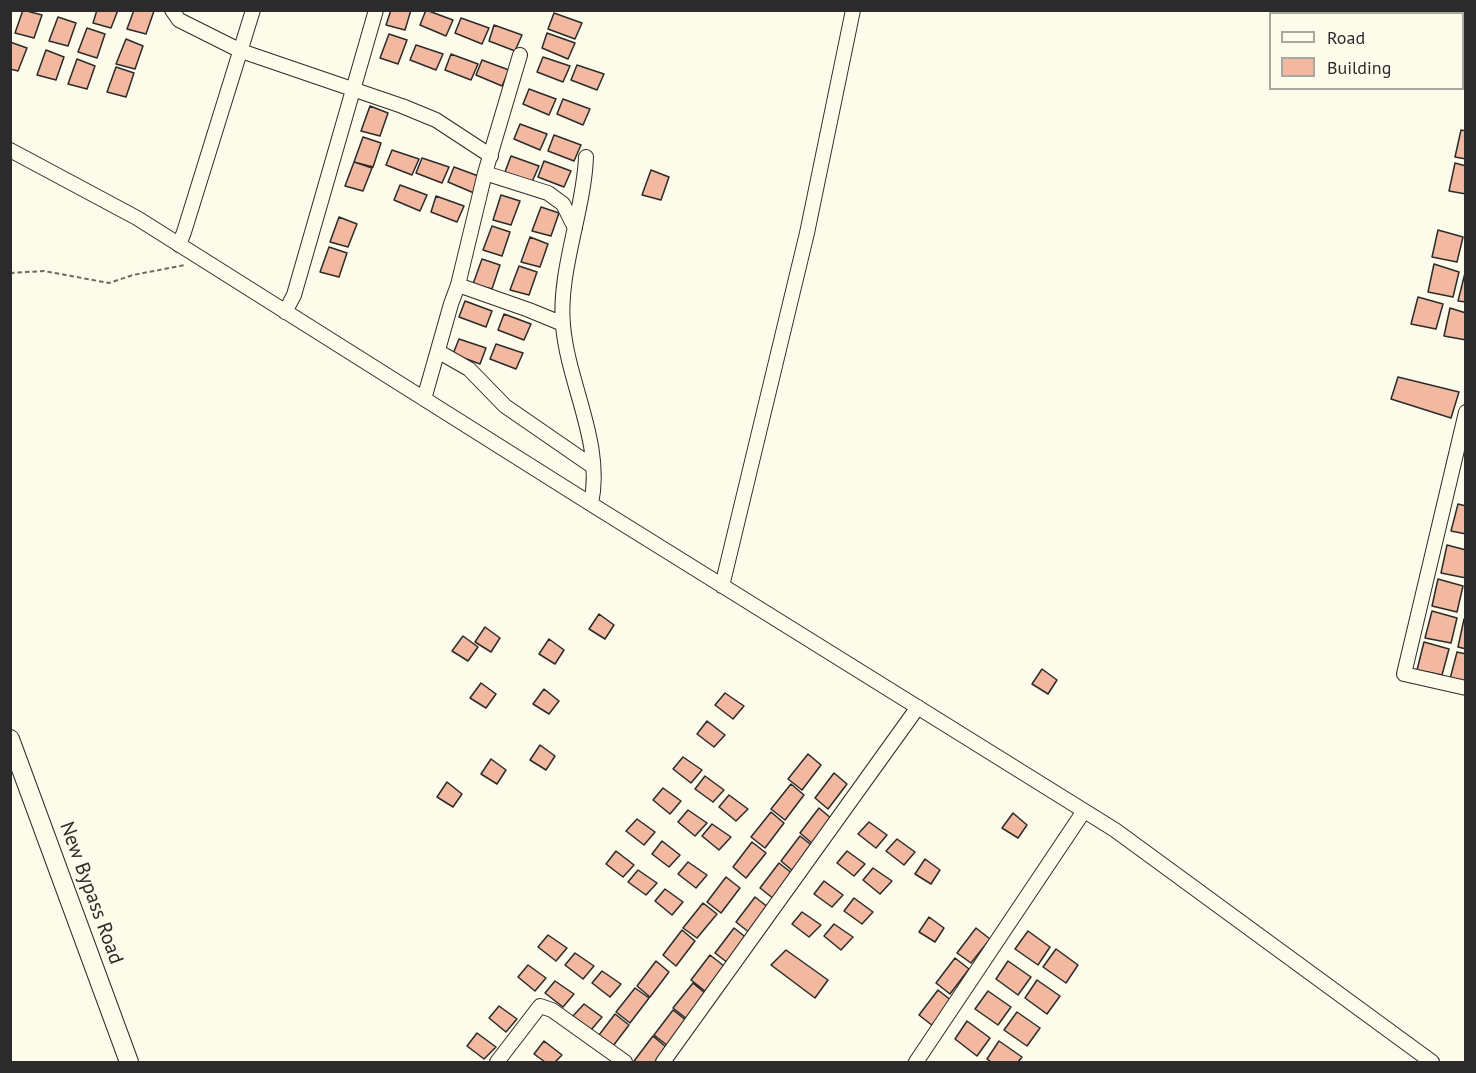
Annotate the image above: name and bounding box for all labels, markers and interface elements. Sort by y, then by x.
legend [1269,12,1464,90]
text: Road [1327,26,1365,49]
text: Building [1327,56,1391,79]
street label: New Bypass Road [54,819,128,967]

